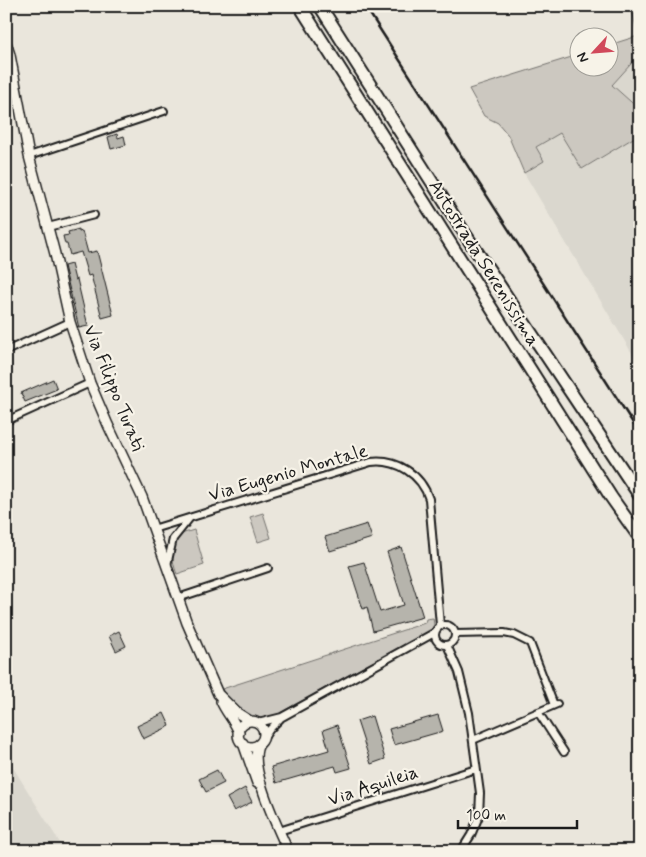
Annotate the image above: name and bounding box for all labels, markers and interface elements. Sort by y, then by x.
north arrow [568,28,618,78]
text: N [573,49,593,65]
street label: Autostrada Serenissima [423,175,545,351]
street label: Via Filippo Turati [77,321,151,455]
street label: Via Eugenio Montale [205,438,371,509]
street label: Via Aquileia [325,760,421,812]
scale bar [458,797,577,829]
text: 100 m [466,806,506,826]

